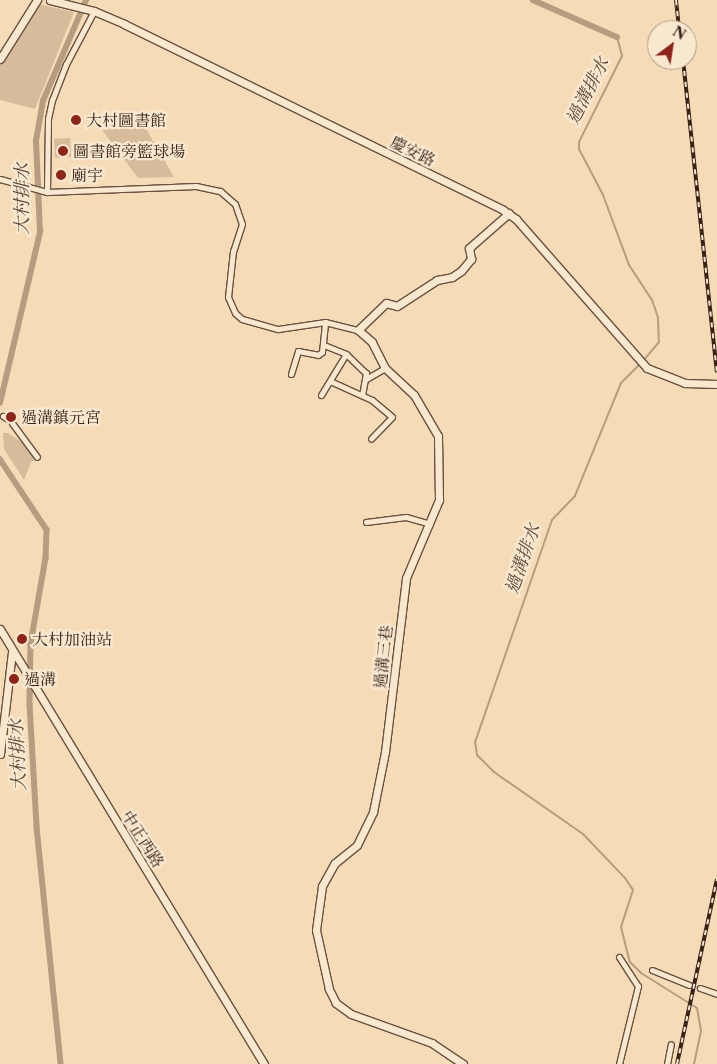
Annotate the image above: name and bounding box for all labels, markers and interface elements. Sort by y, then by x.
north arrow [647,20,697,70]
text: N [669,22,689,44]
water label: 過溝排水 [562,54,614,128]
place label: 大村圖書館 [86,110,166,130]
marker: 大村圖書館 [70,114,82,126]
street label: 慶安路 [387,132,439,170]
place label: 圖書館旁籃球場 [73,141,185,161]
marker: 圖書館旁籃球場 [57,145,69,157]
water label: 大村排水 [11,163,33,235]
place label: 廟宇 [71,165,103,185]
marker: 廟宇 [55,169,67,181]
place label: 過溝鎮元宮 [21,407,101,427]
marker: 過溝鎮元宮 [5,411,17,423]
water label: 過溝排水 [501,521,545,597]
street label: 過溝三巷 [370,624,396,690]
place label: 大村加油站 [32,629,112,649]
marker: 大村加油站 [16,633,28,645]
place label: 過溝 [24,669,56,689]
marker: 過溝 [8,673,20,685]
water label: 大村排水 [5,718,31,792]
street label: 中正西路 [118,807,168,871]

